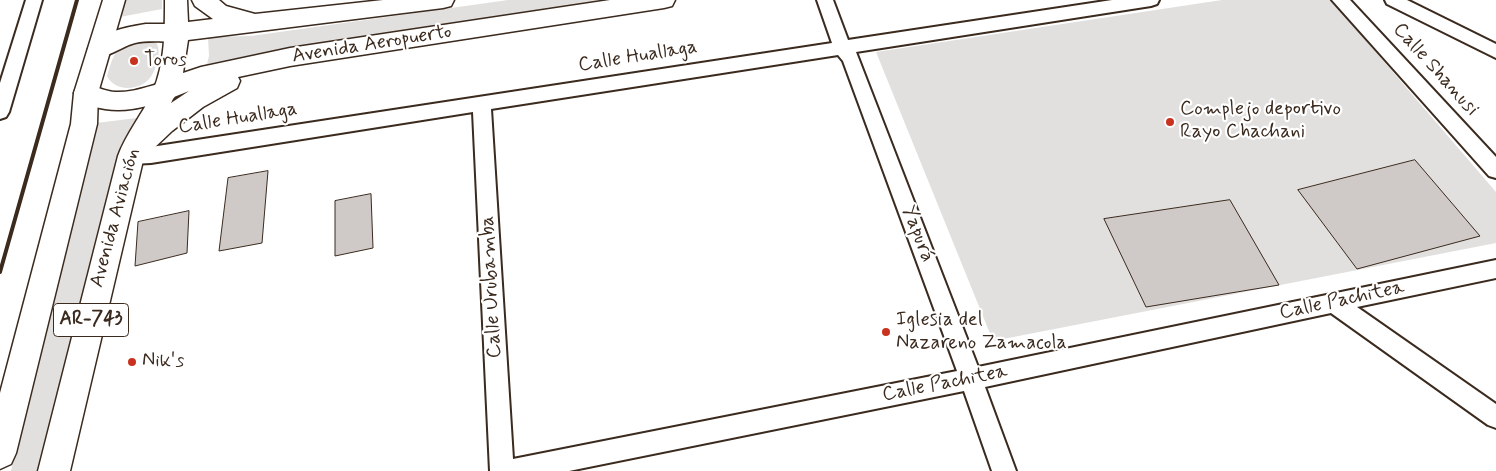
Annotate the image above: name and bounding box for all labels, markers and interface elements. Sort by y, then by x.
street label: Calle Shanusi [1387,18,1483,122]
street label: Avenida Aeropuerto [291,21,453,69]
street label: Calle Huallaga [577,36,699,78]
place label: Toros [144,49,187,73]
marker: Toros [128,55,140,67]
street label: Calle Huallaga [177,98,299,140]
place label: Complejo deportivo Rayo Chachani [1180,98,1341,145]
marker: Complejo deportivo Rayo Chachani [1164,116,1176,128]
street label: Avenida Aviación [86,146,146,290]
street label: Yapurá [895,202,939,266]
street label: Calle Urubamba [476,215,508,359]
street label: Calle Pachitea [1277,276,1407,326]
road number: AR-743 [54,304,128,336]
place label: Iglesia del Nazareno Zamacola [896,309,1067,356]
marker: Iglesia del Nazareno Zamacola [880,326,892,338]
place label: Nik's [142,350,184,374]
marker: Nik's [126,356,138,368]
street label: Calle Pachitea [880,360,1010,408]

